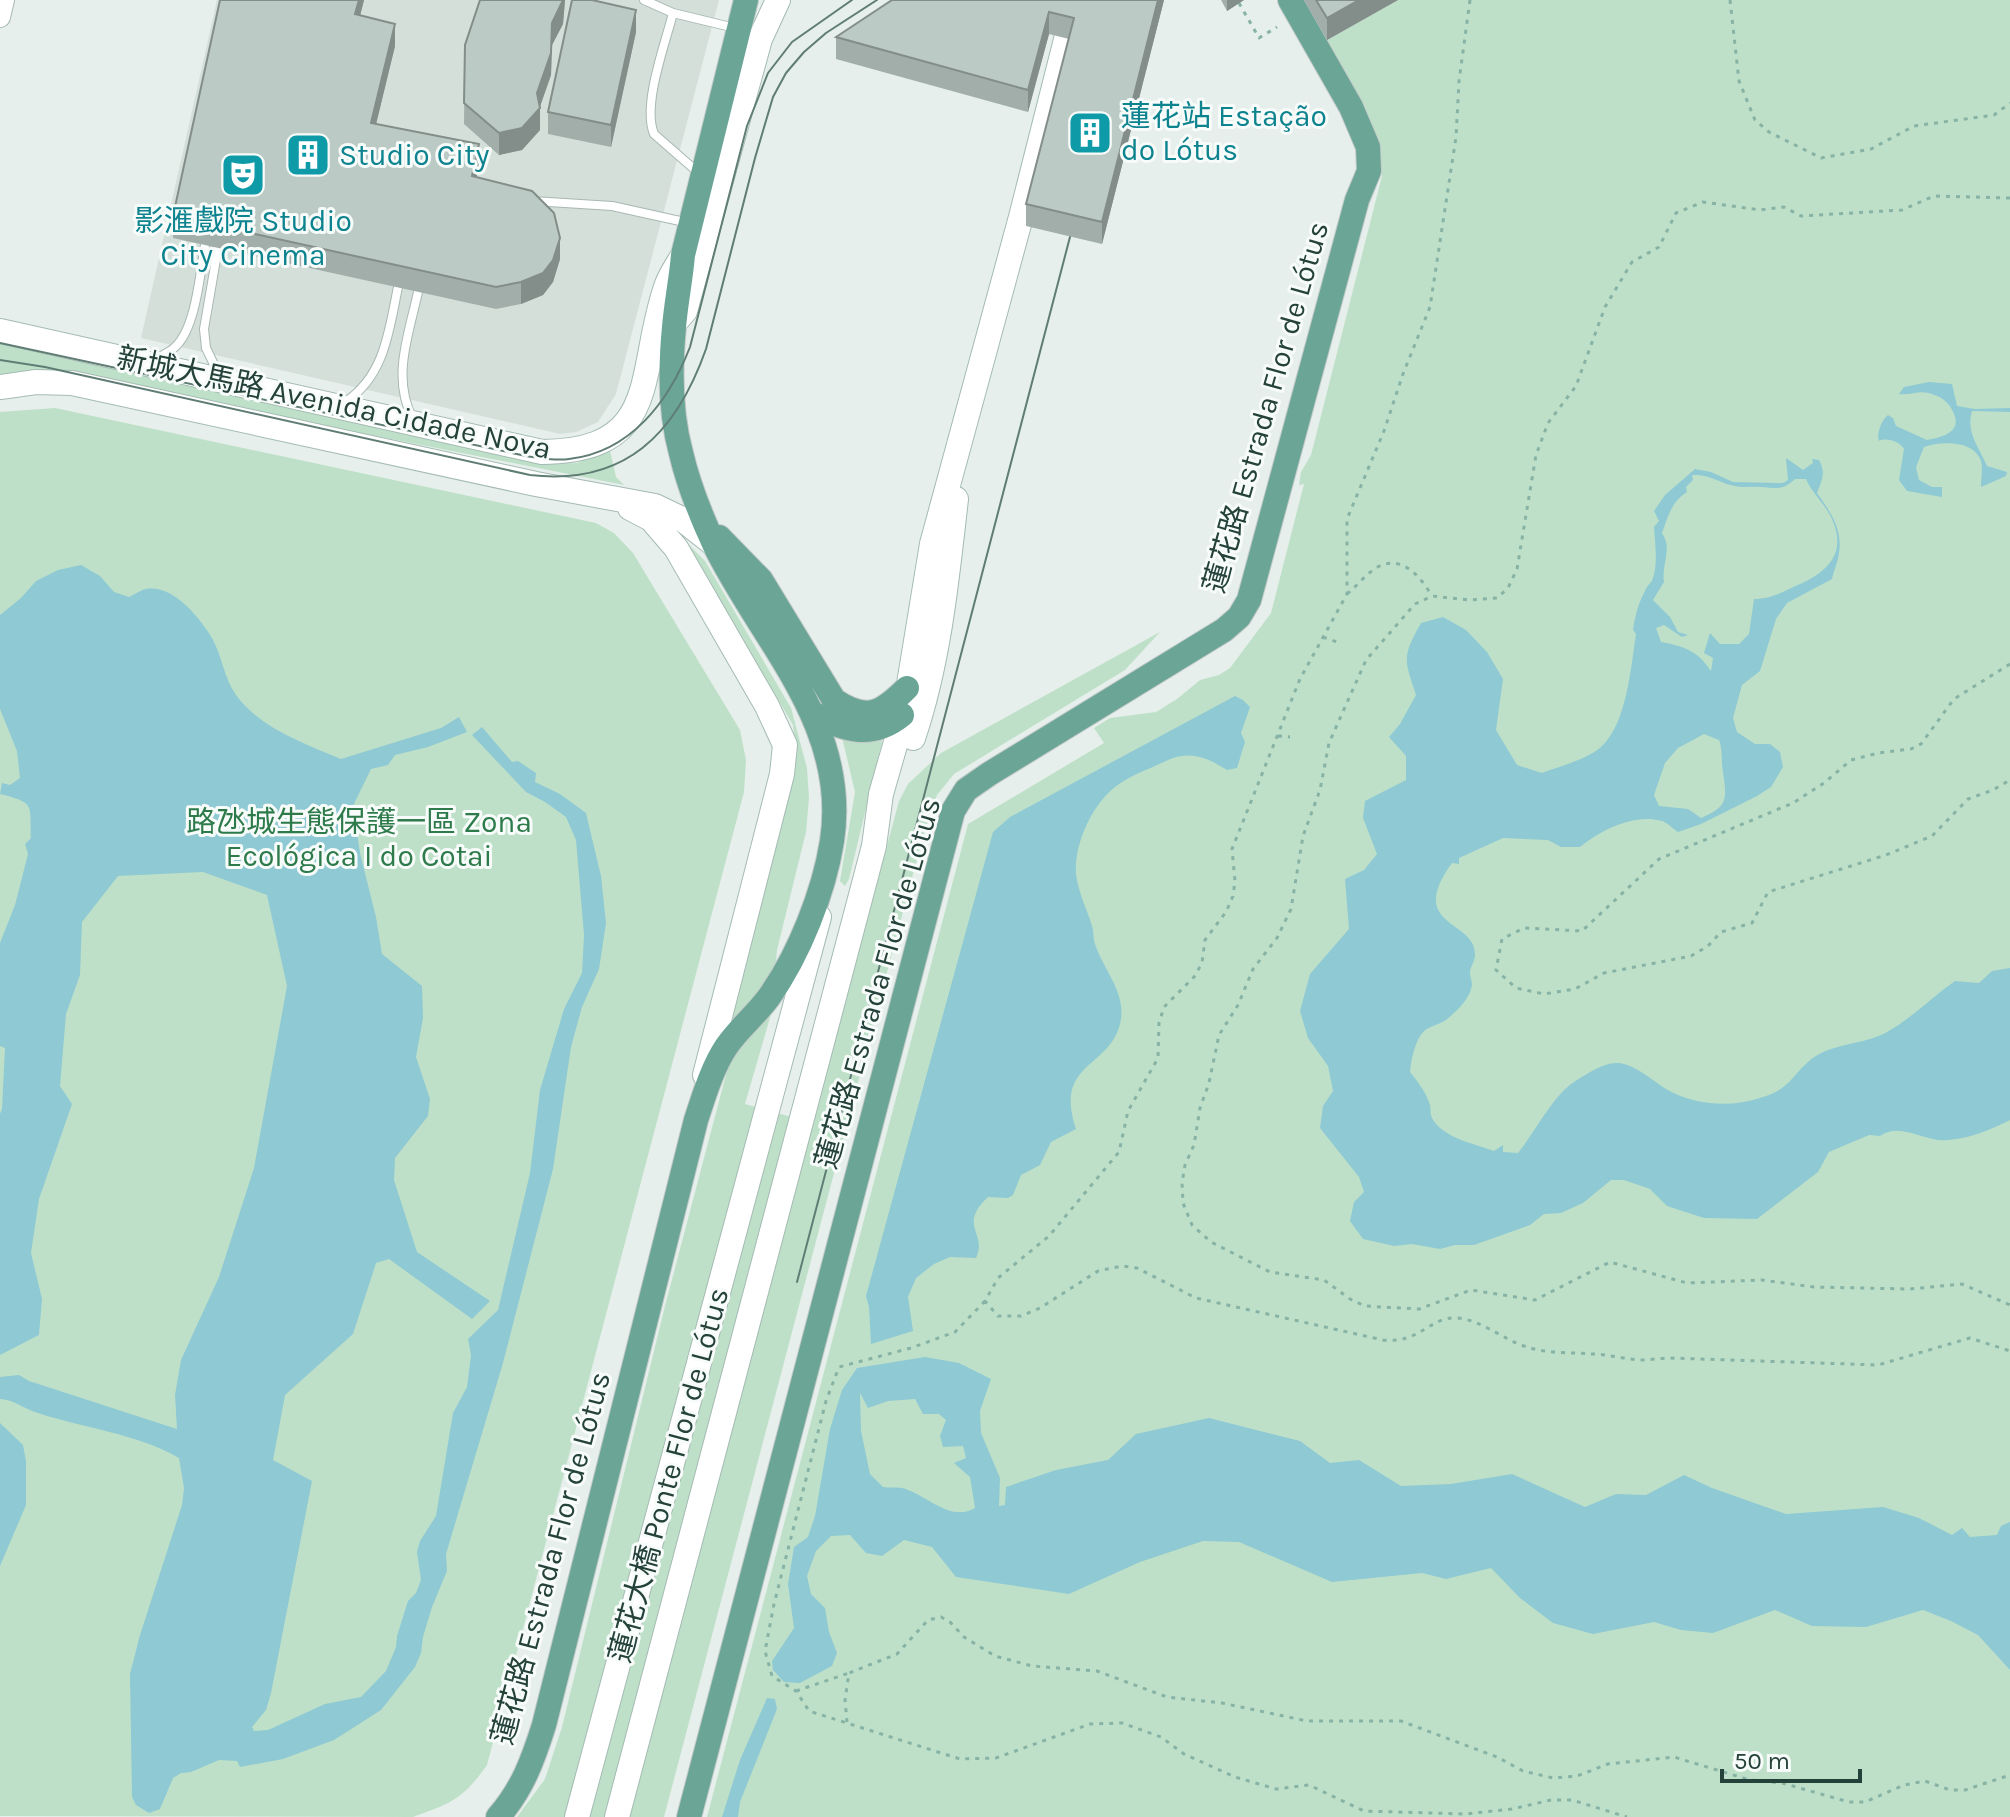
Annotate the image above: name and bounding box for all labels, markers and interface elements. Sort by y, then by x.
place label: 蓮花站 Estação do Lótus [1121,98,1327,168]
building icon: 蓮花站 Estação do Lótus [1066,109,1114,157]
building icon: Studio City [284,131,332,179]
place label: Studio City [339,137,489,173]
theatre icon: 影滙戲院 Studio City Cinema [219,151,267,199]
place label: 影滙戲院 Studio City Cinema [134,203,352,273]
street label: 蓮花路 Estrada Flor de Lótus [1196,217,1336,597]
street label: 新城大馬路 Avenida Cidade Nova [114,339,554,467]
street label: 蓮花路 Estrada Flor de Lótus [808,793,948,1173]
park label: 路氹城生態保護一區 Zona Ecológica I do Cotai [186,804,532,874]
street label: 蓮花大橋 Ponte Flor de Lótus [602,1284,736,1666]
street label: 蓮花路 Estrada Flor de Lótus [484,1368,618,1748]
scale bar [1722,1733,1860,1783]
text: 50 m [1734,1747,1790,1775]

